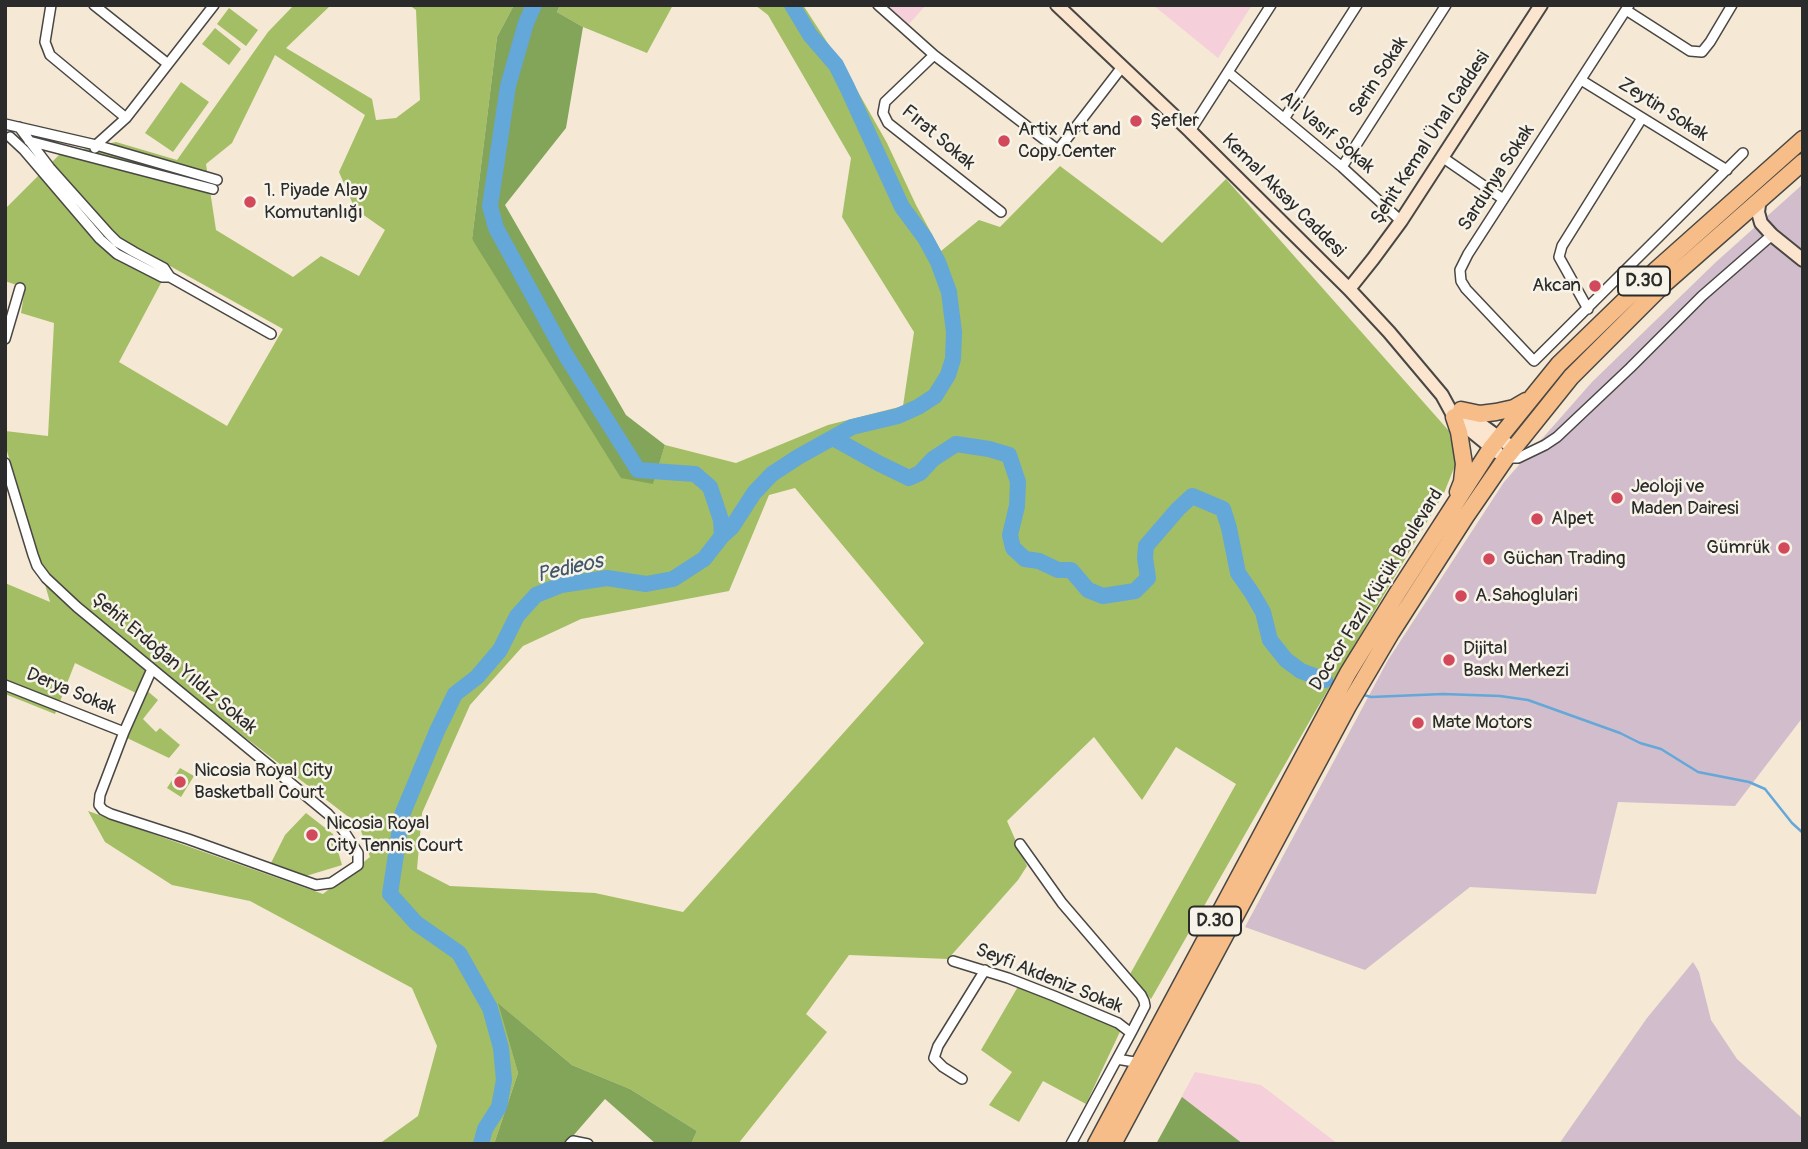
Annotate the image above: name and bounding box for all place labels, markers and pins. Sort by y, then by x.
place label: Şefler [1150,110,1199,132]
marker: Şefler [1128,113,1144,129]
place label: Artix Art and Copy Center [1018,119,1121,163]
marker: Artix Art and Copy Center [996,133,1012,149]
place label: 1. Piyade Alay Komutanlığı [264,180,367,224]
marker: 1. Piyade Alay Komutanlığı [242,194,258,210]
place label: Akcan [1532,275,1581,297]
marker: Akcan [1587,278,1603,294]
place label: Jeoloji ve Maden Dairesi [1631,476,1739,520]
marker: Jeoloji ve Maden Dairesi [1609,490,1625,506]
place label: Alpet [1551,508,1594,530]
marker: Alpet [1529,511,1545,527]
place label: Gümrük [1706,537,1770,559]
marker: Gümrük [1776,540,1792,556]
place label: Güchan Trading [1503,548,1626,570]
marker: Güchan Trading [1481,551,1497,567]
place label: A.Sahoglulari [1475,585,1578,607]
marker: A.Sahoglulari [1453,588,1469,604]
place label: Dijital Baskı Merkezi [1463,638,1569,682]
marker: Dijital Baskı Merkezi [1441,652,1457,668]
place label: Mate Motors [1432,712,1532,734]
marker: Mate Motors [1410,715,1426,731]
place label: Nicosia Royal City Basketball Court [194,760,333,804]
marker: Nicosia Royal City Basketball Court [172,774,188,790]
place label: Nicosia Royal City Tennis Court [326,813,463,857]
marker: Nicosia Royal City Tennis Court [304,827,320,843]

